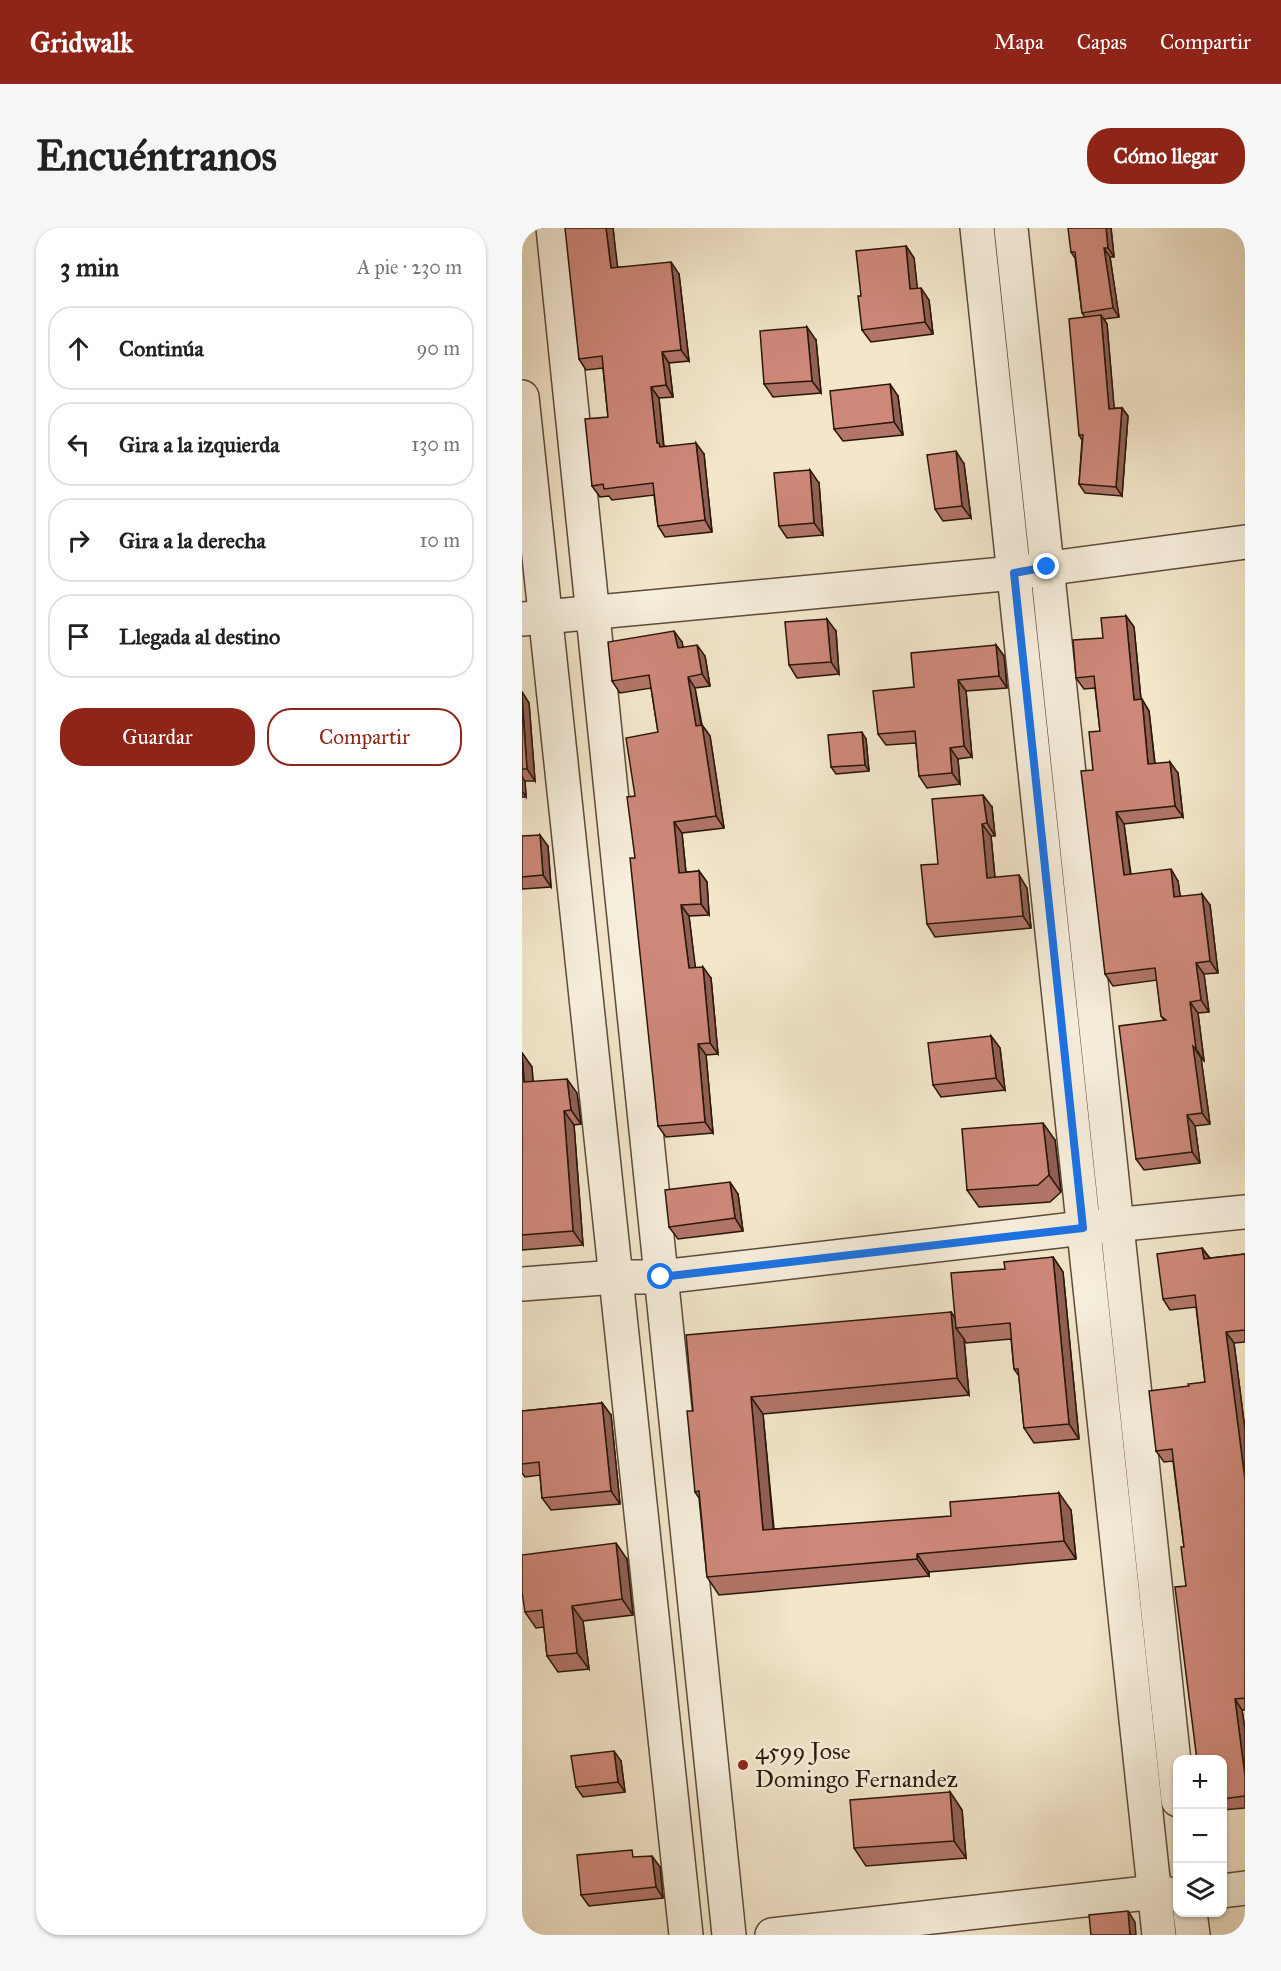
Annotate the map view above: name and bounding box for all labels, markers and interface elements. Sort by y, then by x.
text: Gridwalk [30,25,133,60]
text: Mapa [994,29,1044,55]
text: Capas [1077,29,1127,55]
text: Compartir [1160,29,1251,55]
button: Cómo llegar [1087,128,1245,184]
text: Encuéntranos [36,130,277,182]
text: 3 min [60,251,119,283]
text: A pie · 230 m [357,255,462,279]
icon: ahead [62,332,95,365]
text: Continúa [119,335,204,362]
text: 90 m [417,336,460,360]
icon: left [62,428,95,461]
text: Gira a la izquierda [119,431,280,458]
text: 130 m [411,432,460,456]
icon: right [62,524,95,557]
text: Gira a la derecha [119,527,266,554]
text: 10 m [419,528,460,552]
route end [1033,553,1059,579]
icon: arrive [62,620,95,653]
text: Llegada al destino [119,623,280,650]
button: Guardar [60,708,255,766]
button: Compartir [267,708,462,766]
route start [647,1263,673,1289]
place label: 4599 Jose Domingo Fernandez [755,1736,958,1794]
map controls [1173,1755,1227,1917]
button: + [1173,1755,1227,1809]
marker: 4599 Jose Domingo Fernandez [736,1758,750,1772]
button: − [1173,1809,1227,1863]
button: layers [1173,1863,1227,1917]

